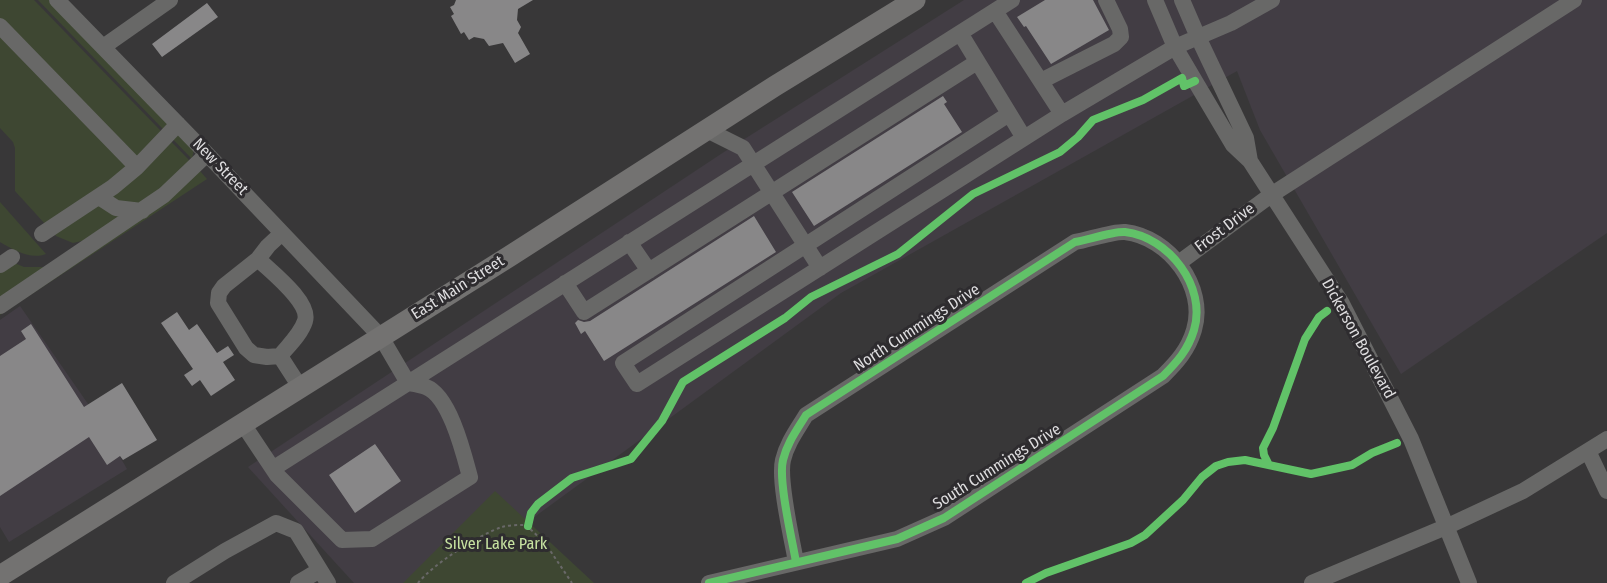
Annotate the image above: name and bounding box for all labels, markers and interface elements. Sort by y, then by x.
street label: New Street [188,135,252,199]
street label: Frost Drive [1191,199,1259,257]
street label: East Main Street [408,252,508,324]
street label: Dickerson Boulevard [1317,276,1399,402]
street label: North Cummings Drive [850,280,984,376]
street label: South Cummings Drive [929,420,1065,514]
park label: Silver Lake Park [445,535,547,555]

